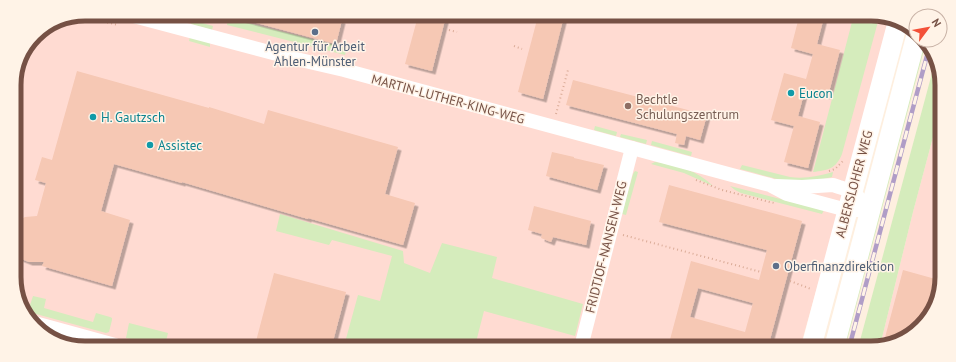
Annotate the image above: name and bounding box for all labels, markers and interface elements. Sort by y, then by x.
north arrow [908,8,948,48]
text: N [929,16,944,29]
marker: Agentur für Arbeit Ahlen-Münster [310,27,320,37]
place label: Agentur für Arbeit Ahlen-Münster [265,38,365,70]
street label: MARTIN-LUTHER-KING-WEG [369,70,527,128]
place label: Eucon [799,85,833,102]
marker: Eucon [786,88,796,98]
place label: Bechtle Schulungszentrum [636,91,739,123]
marker: Bechtle Schulungszentrum [623,101,633,111]
place label: H. Gautzsch [101,109,165,126]
marker: H. Gautzsch [88,112,98,122]
street label: ALBERSLOHER WEG [831,128,877,240]
place label: Assistec [158,137,202,154]
marker: Assistec [145,140,155,150]
street label: FRIDTJOF-NANSEN-WEG [581,179,631,315]
place label: Oberfinanzdirektion [784,258,894,275]
marker: Oberfinanzdirektion [771,261,781,271]

